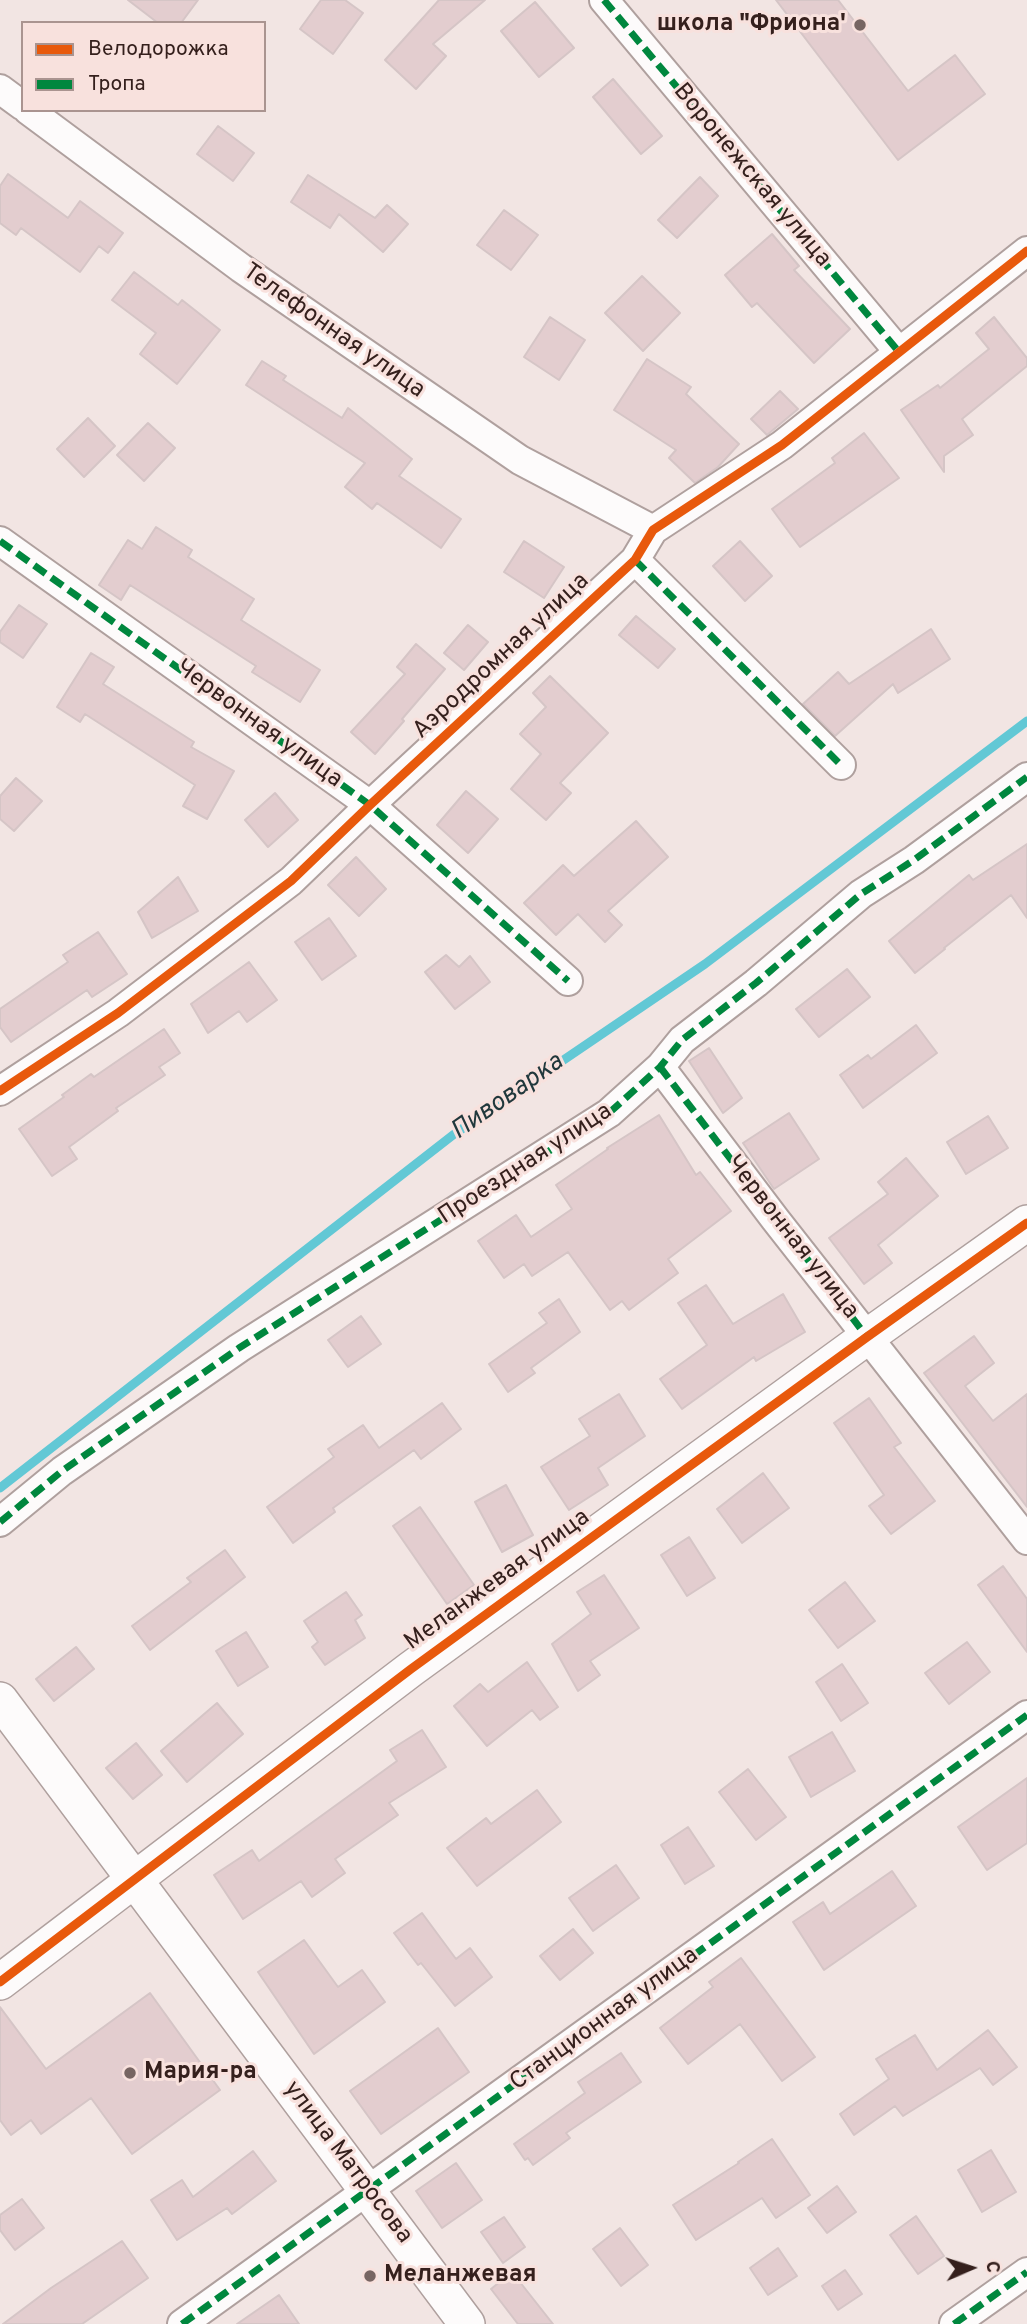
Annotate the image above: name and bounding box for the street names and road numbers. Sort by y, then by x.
street label: Воронежская улица [666,78,836,274]
street label: Телефонная улица [236,258,430,406]
street label: Аэродромная улица [408,568,596,746]
street label: Червонная улица [169,655,347,795]
street label: Проездная улица [434,1098,618,1232]
street label: Червонная улица [718,1150,864,1326]
street label: Меланжевая улица [400,1504,596,1658]
street label: Станционная улица [505,1942,705,2098]
street label: улица Матросова [276,2076,418,2250]

